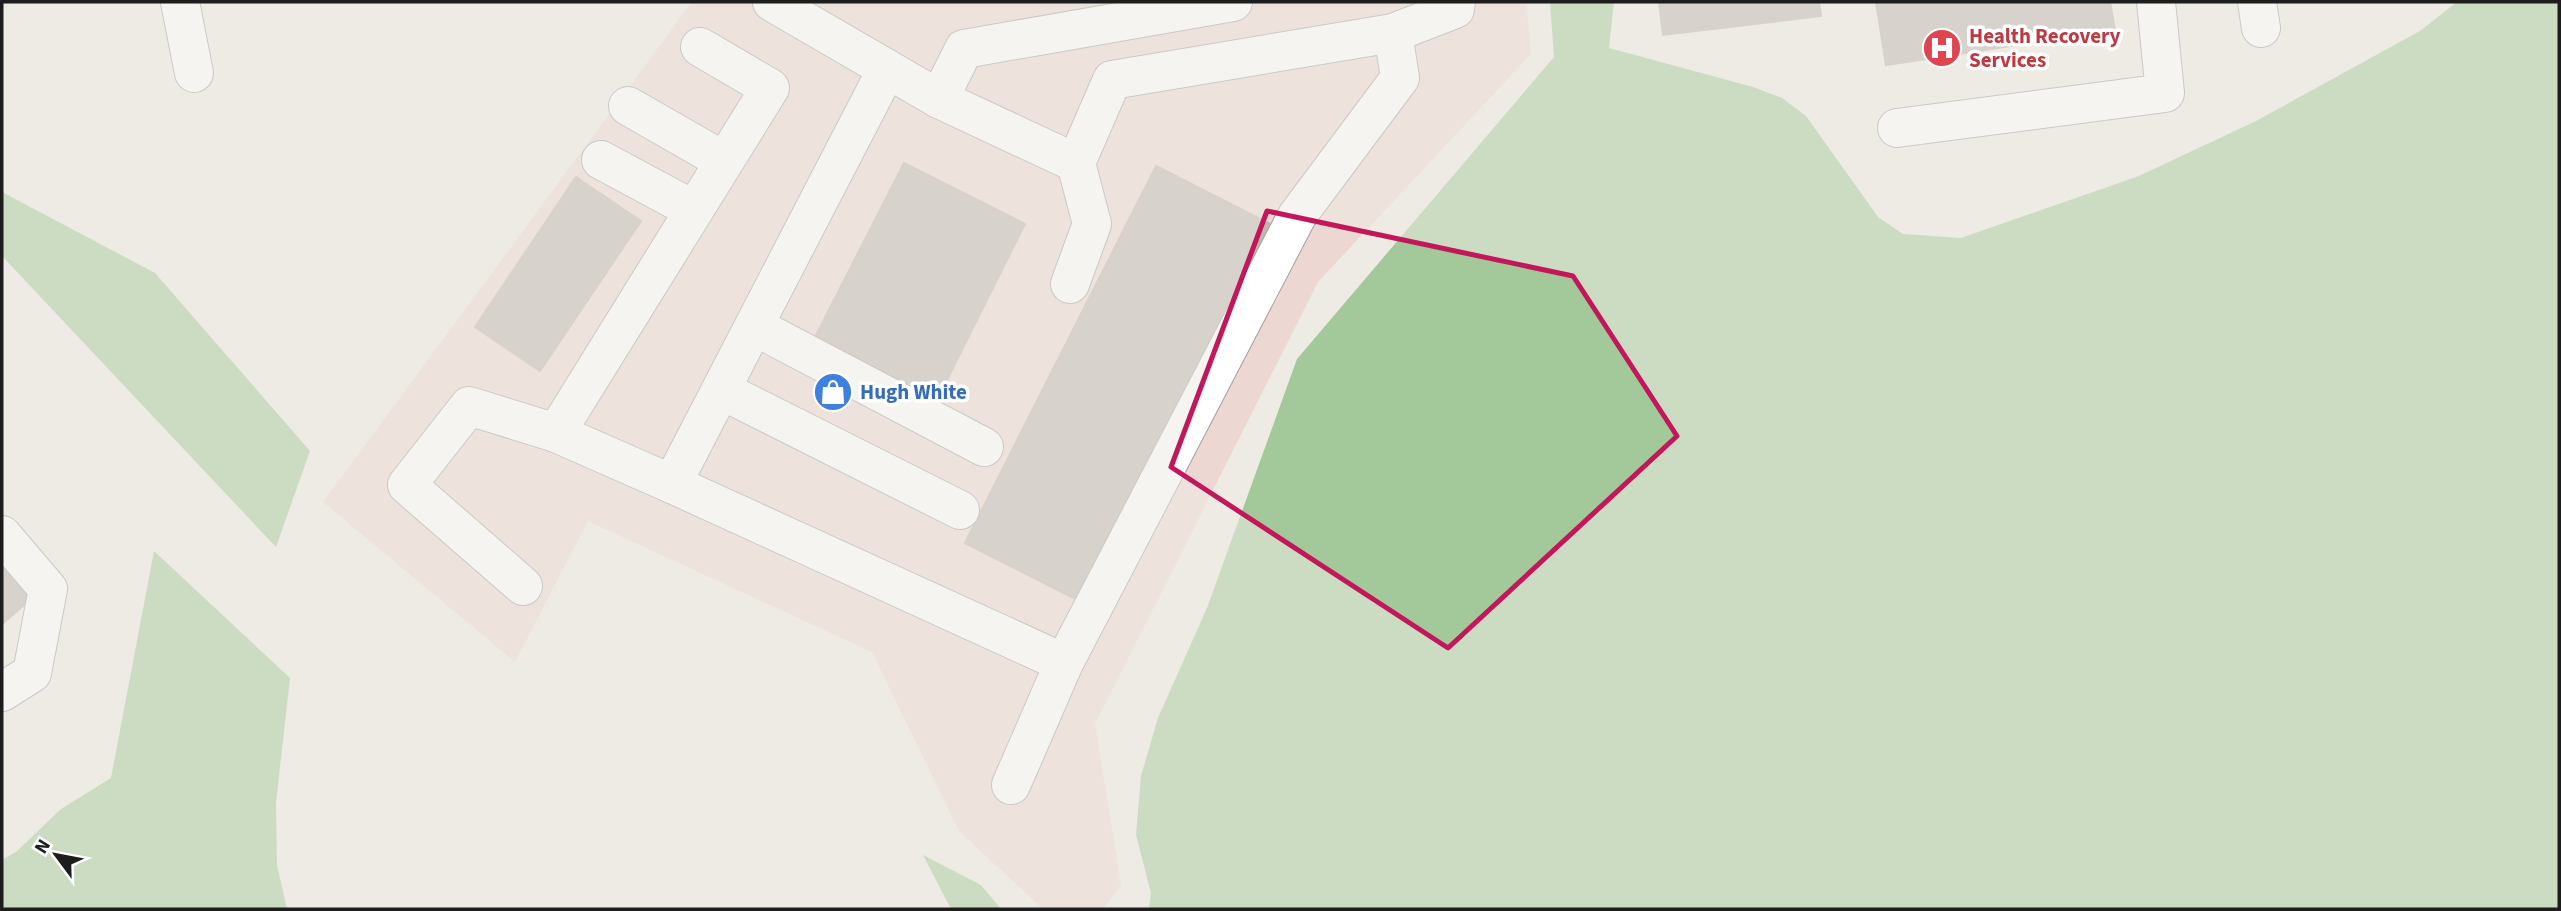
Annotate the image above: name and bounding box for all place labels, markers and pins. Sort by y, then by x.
place label: Health Recovery Services [1969,21,2121,75]
hospital icon: Health Recovery Services [1921,27,1963,69]
shop icon: Hugh White [812,371,854,413]
place label: Hugh White [860,377,967,407]

